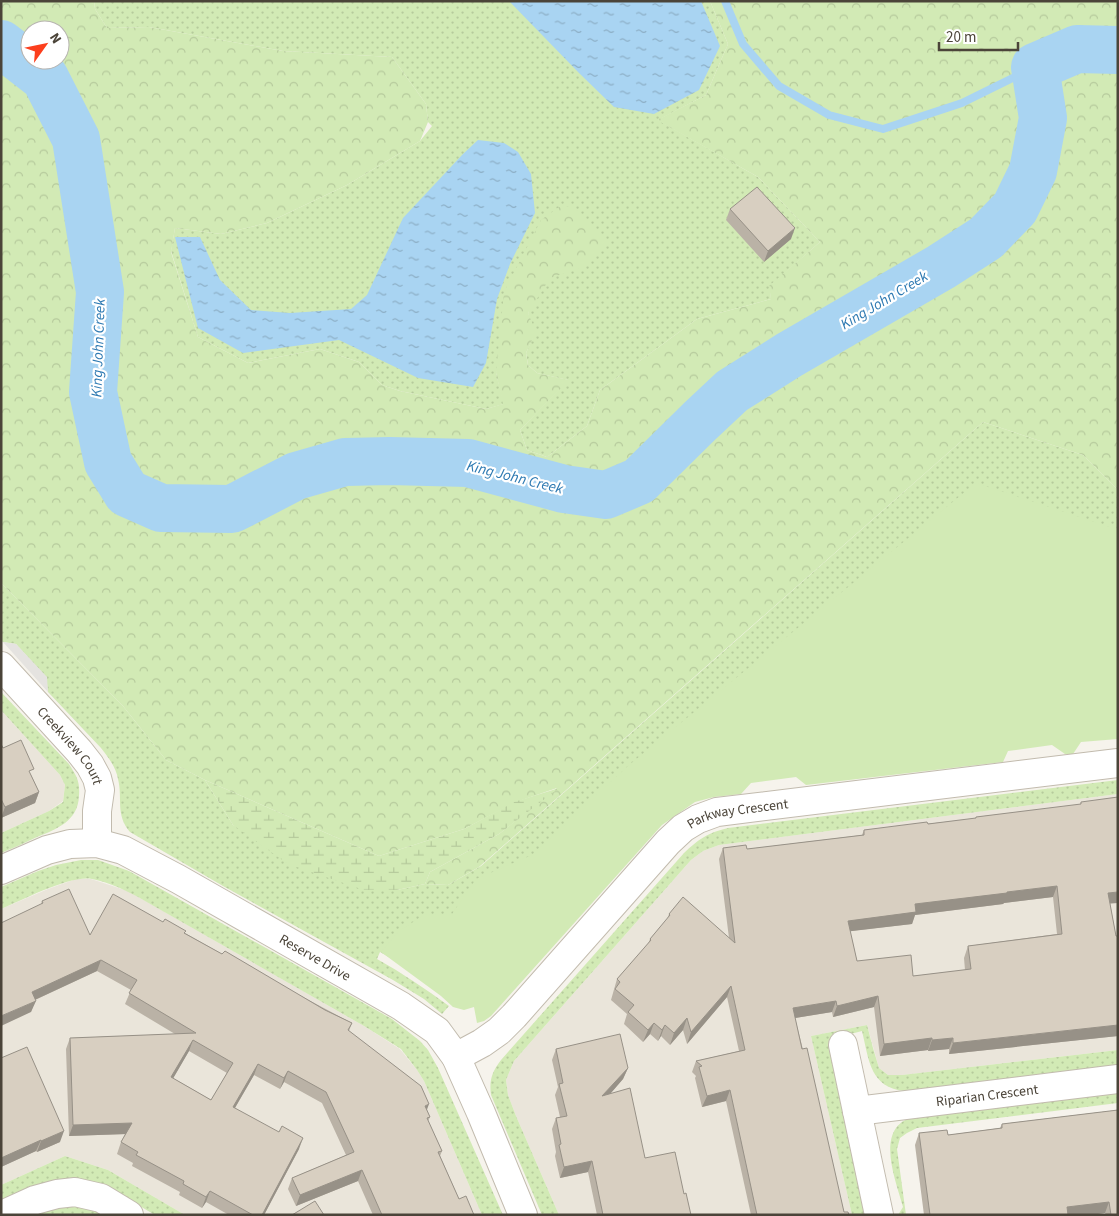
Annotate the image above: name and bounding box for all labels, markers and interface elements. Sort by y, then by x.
north arrow [20,20,70,70]
scale bar [939,20,1018,52]
text: 20 m [946,27,976,48]
text: N [44,29,66,48]
water label: King John Creek [837,266,933,335]
water label: King John Creek [86,297,111,398]
water label: King John Creek [464,455,566,500]
street label: Creekview Court [32,703,107,787]
street label: Parkway Crescent [683,794,790,834]
street label: Reserve Drive [275,930,354,986]
street label: Riparian Crescent [935,1080,1040,1112]

